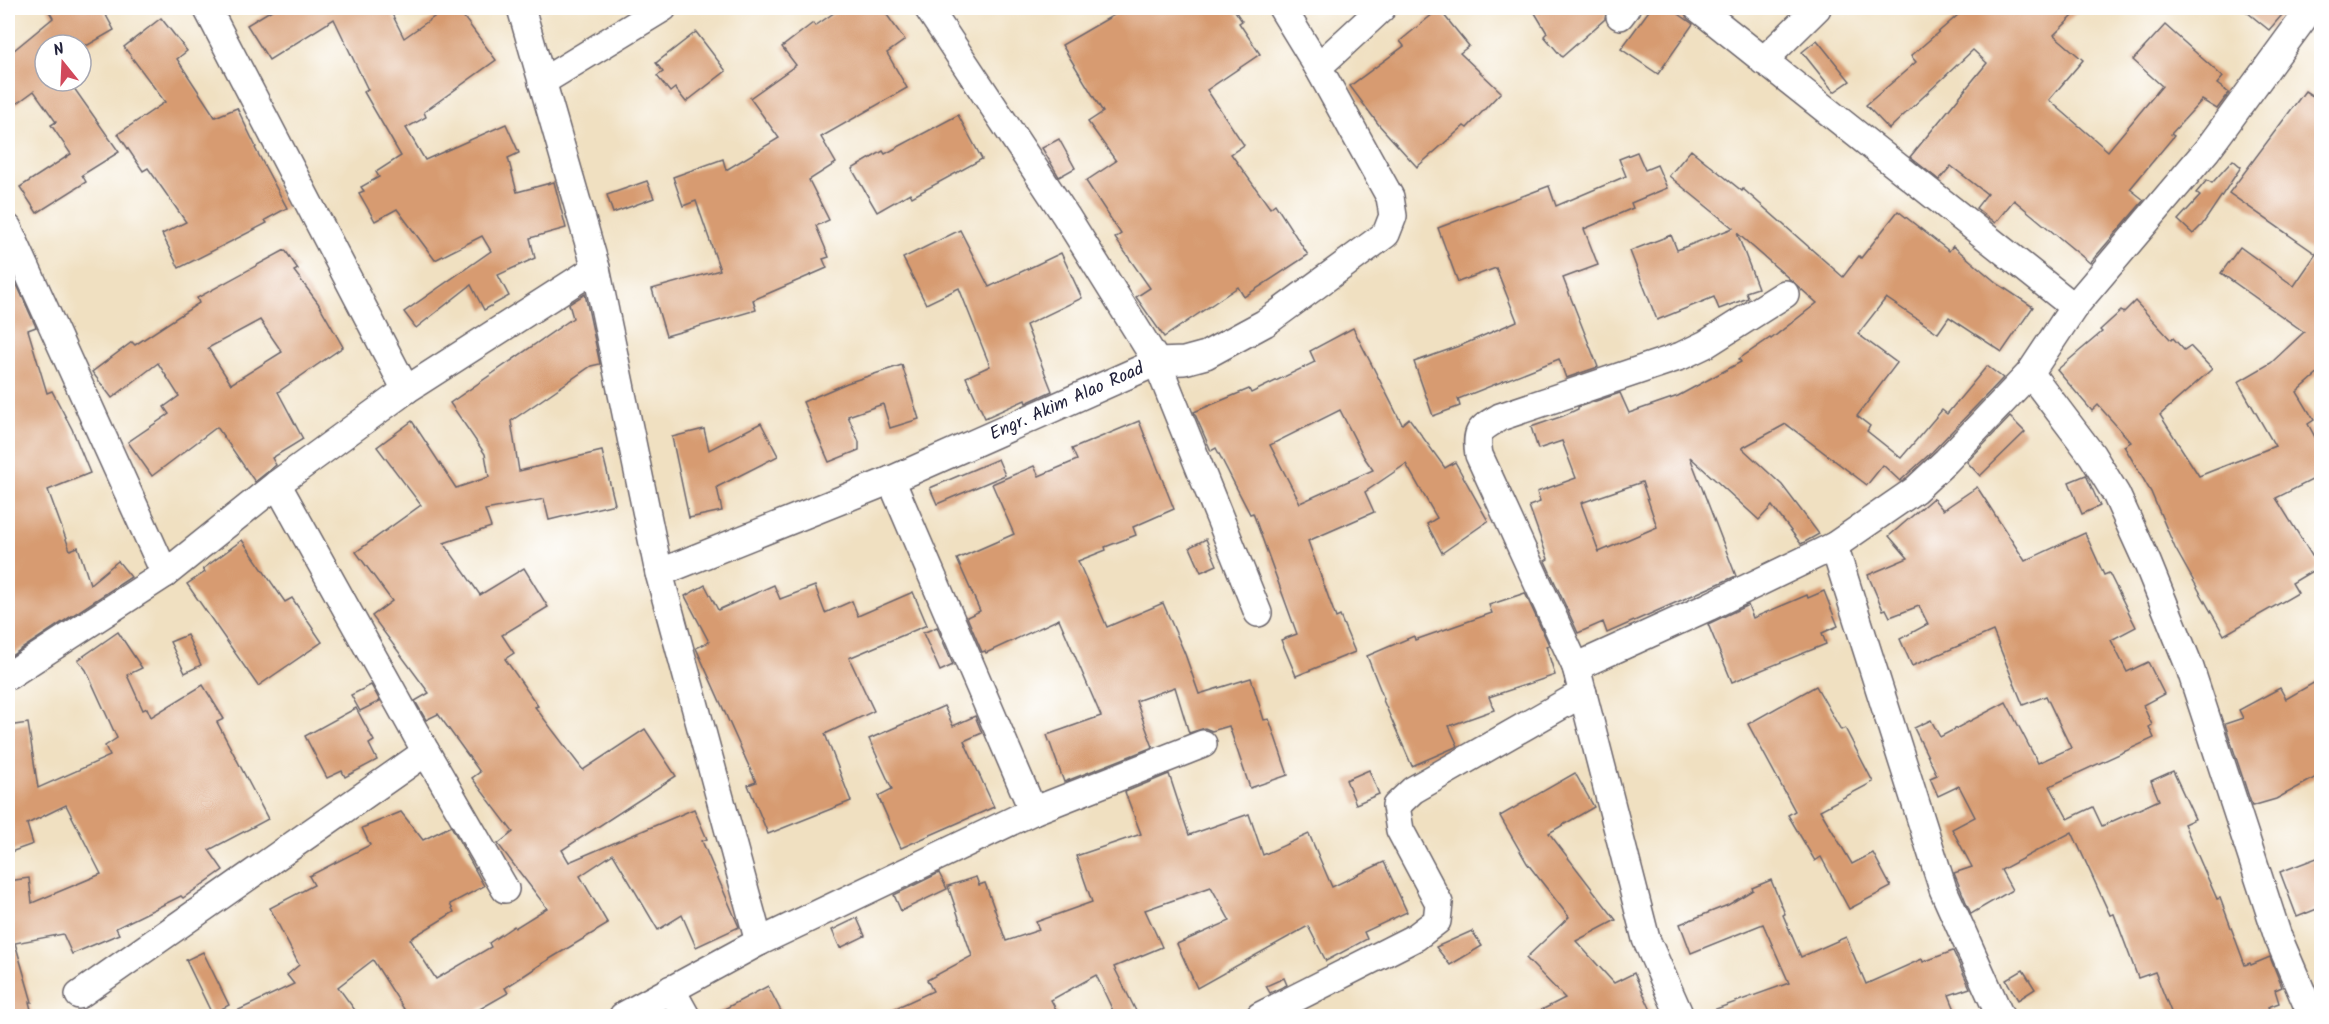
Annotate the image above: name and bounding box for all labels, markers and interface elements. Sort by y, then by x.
north arrow [33,33,93,93]
text: N [50,37,67,64]
street label: Engr. Akim Alao Road [985,354,1150,449]

